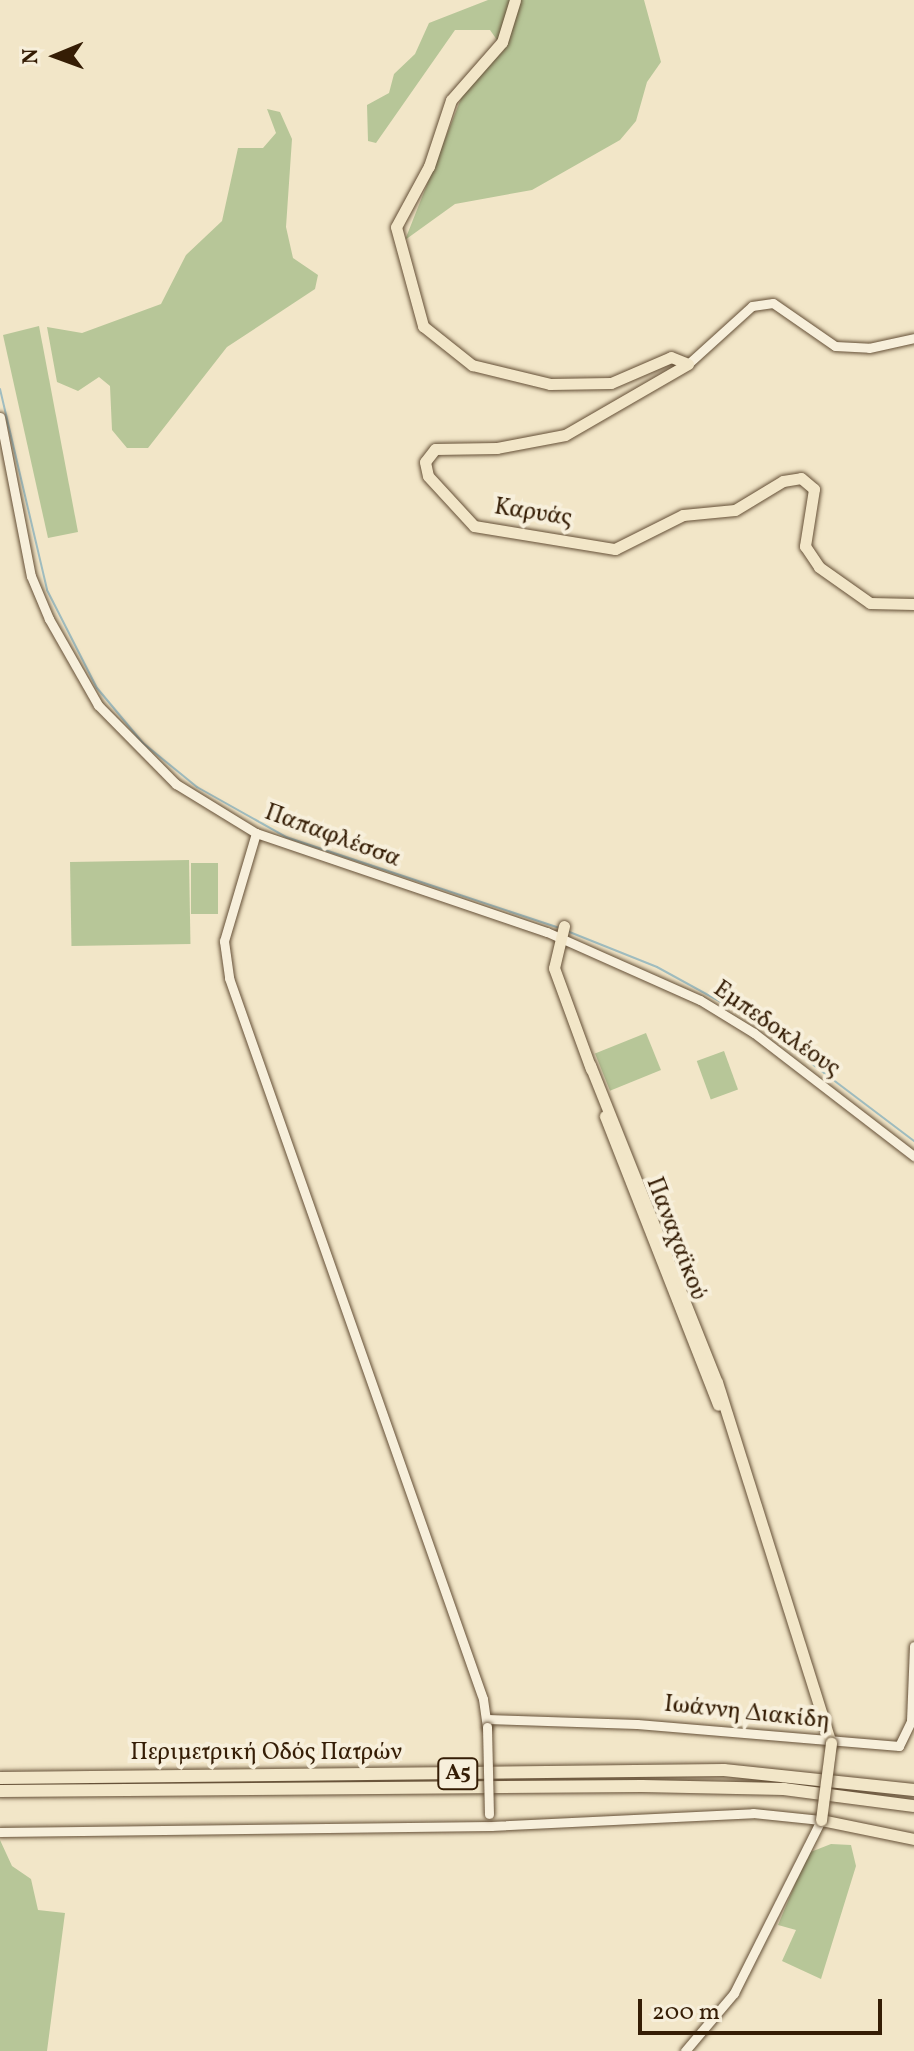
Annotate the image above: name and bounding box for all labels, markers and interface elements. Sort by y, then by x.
north arrow [16,16,96,96]
text: N [16,48,47,65]
street label: Καρυάς [492,494,574,534]
street label: Παπαφλέσσα [260,799,404,875]
street label: Εμπεδοκλέους [707,976,845,1084]
street label: Παναχαϊκού [638,1174,712,1304]
street label: Ιωάννη Διακίδη [663,1691,831,1737]
street label: Περιμετρική Οδός Πατρών [130,1740,402,1768]
road number: Α5 [436,1756,480,1792]
scale bar [642,1983,886,2033]
text: 200 m [652,1996,720,2030]

